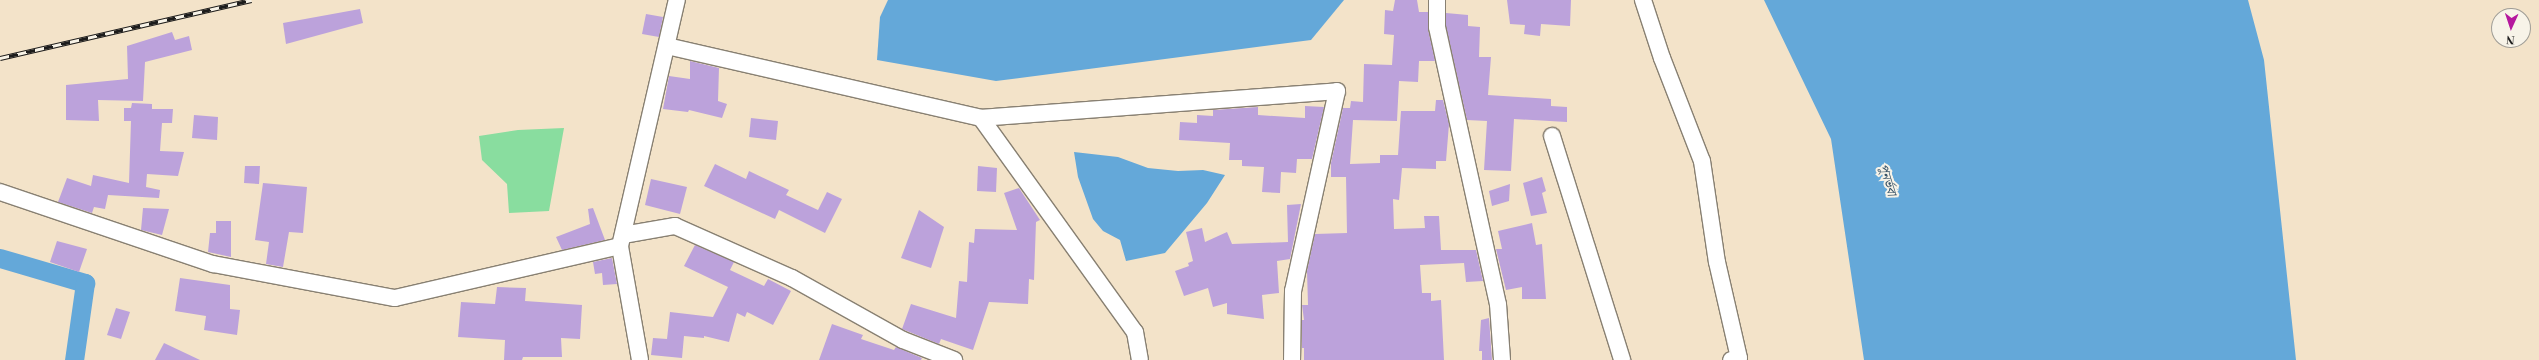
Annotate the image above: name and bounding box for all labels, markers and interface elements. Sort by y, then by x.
north arrow [2491,8,2531,48]
text: N [2506,32,2515,46]
water label: পুনর্ভবা [1875,162,1899,198]

